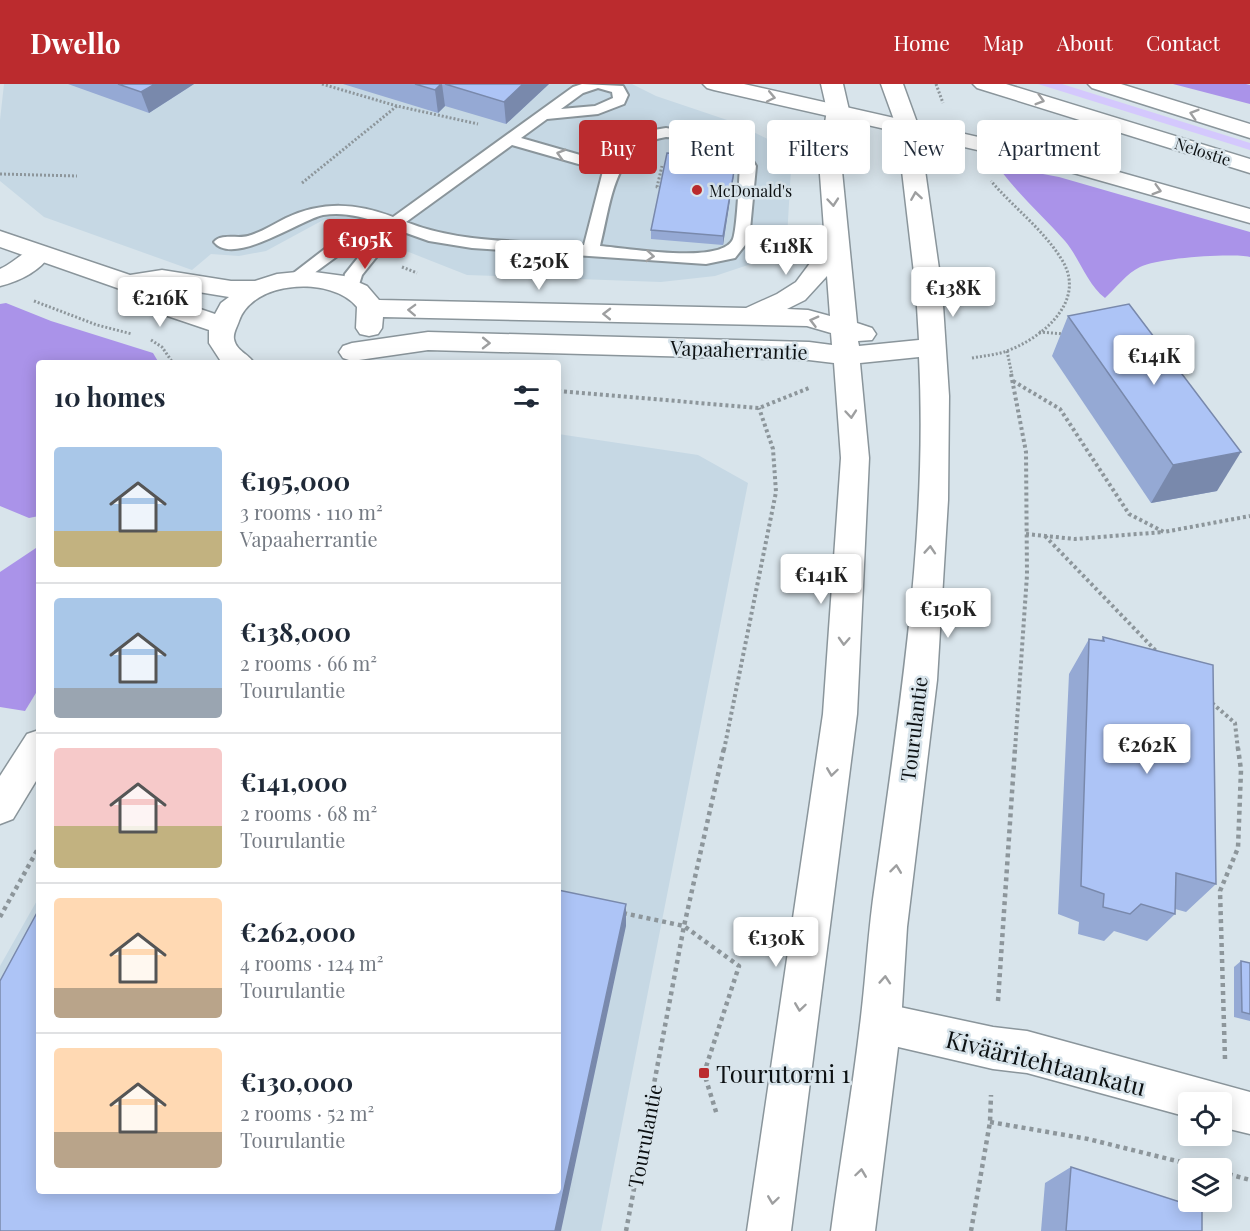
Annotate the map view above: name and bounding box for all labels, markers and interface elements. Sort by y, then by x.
text: Dwello [30,24,120,61]
text: Home [894,28,950,56]
text: Map [983,28,1024,56]
text: About [1057,28,1113,56]
text: Contact [1146,28,1220,56]
one-way arrow [765,90,775,103]
one-way arrow [1034,93,1045,105]
one-way arrow [1189,108,1200,121]
chip: Buy [579,120,657,174]
chip: Rent [669,120,755,174]
chip: Filters [767,120,870,174]
chip: New [882,120,965,174]
chip: Apartment [977,120,1121,174]
street label: Nelostie [1172,132,1234,170]
one-way arrow [556,149,567,161]
place label: McDonald's [709,180,792,201]
marker: McDonald's [690,183,704,197]
one-way arrow [1151,183,1162,195]
one-way arrow [911,192,923,201]
one-way arrow [826,197,839,206]
pin: €195K [323,219,407,270]
text: €195K [338,225,392,252]
pin: €118K [744,225,828,276]
text: €118K [759,231,813,258]
pin: €250K [497,240,581,291]
text: €250K [509,246,569,273]
one-way arrow [645,249,654,262]
pin: €138K [911,267,995,318]
text: €138K [925,273,981,300]
pin: €216K [118,277,202,328]
text: €216K [132,283,188,310]
one-way arrow [407,304,416,317]
one-way arrow [602,308,611,320]
one-way arrow [809,315,819,328]
street label: Vapaaherrantie [669,333,808,365]
pin: €141K [1112,335,1196,386]
one-way arrow [482,336,491,349]
text: €141K [1128,341,1180,368]
text: 10 homes [54,379,166,414]
icon: filters [510,380,543,413]
one-way arrow [844,409,857,418]
text: €195,000 [240,463,350,498]
icon: home [102,471,174,543]
text: 3 rooms · 110 m² [240,498,383,525]
text: Vapaaherrantie [240,525,378,552]
one-way arrow [923,545,936,554]
pin: €141K [779,554,863,605]
text: €141K [795,560,847,587]
pin: €150K [906,588,990,639]
text: €150K [920,594,976,621]
text: €138,000 [240,614,351,649]
icon: home [102,622,174,694]
one-way arrow [838,636,851,645]
text: 2 rooms · 66 m² [240,649,377,676]
street label: Tourulantie [893,675,933,783]
text: Tourulantie [240,676,345,703]
pin: €262K [1105,724,1189,775]
text: €262K [1117,730,1177,757]
text: €141,000 [240,764,348,799]
one-way arrow [827,767,839,776]
icon: home [102,772,174,844]
text: 2 rooms · 68 m² [240,799,377,826]
text: Tourulantie [240,826,345,853]
one-way arrow [889,864,901,874]
text: €262,000 [240,914,356,949]
pin: €130K [734,917,818,968]
icon: home [102,922,174,994]
text: €130K [747,923,805,950]
text: 4 rooms · 124 m² [240,949,384,976]
one-way arrow [878,975,891,984]
text: Tourulantie [240,976,345,1003]
one-way arrow [794,1002,807,1011]
street label: Kivääritehtaankatu [943,1022,1149,1102]
place label: Tourutorni 1 [716,1057,850,1089]
text: €130,000 [240,1064,353,1099]
marker: Tourutorni 1 [697,1066,711,1080]
icon: home [102,1072,174,1144]
street label: Tourulantie [621,1082,667,1190]
map controls [1178,1092,1232,1212]
button: locate [1178,1092,1232,1146]
text: 2 rooms · 52 m² [240,1099,374,1126]
text: Tourulantie [240,1126,345,1153]
button: layers [1178,1158,1232,1212]
one-way arrow [854,1168,866,1178]
one-way arrow [768,1195,780,1204]

